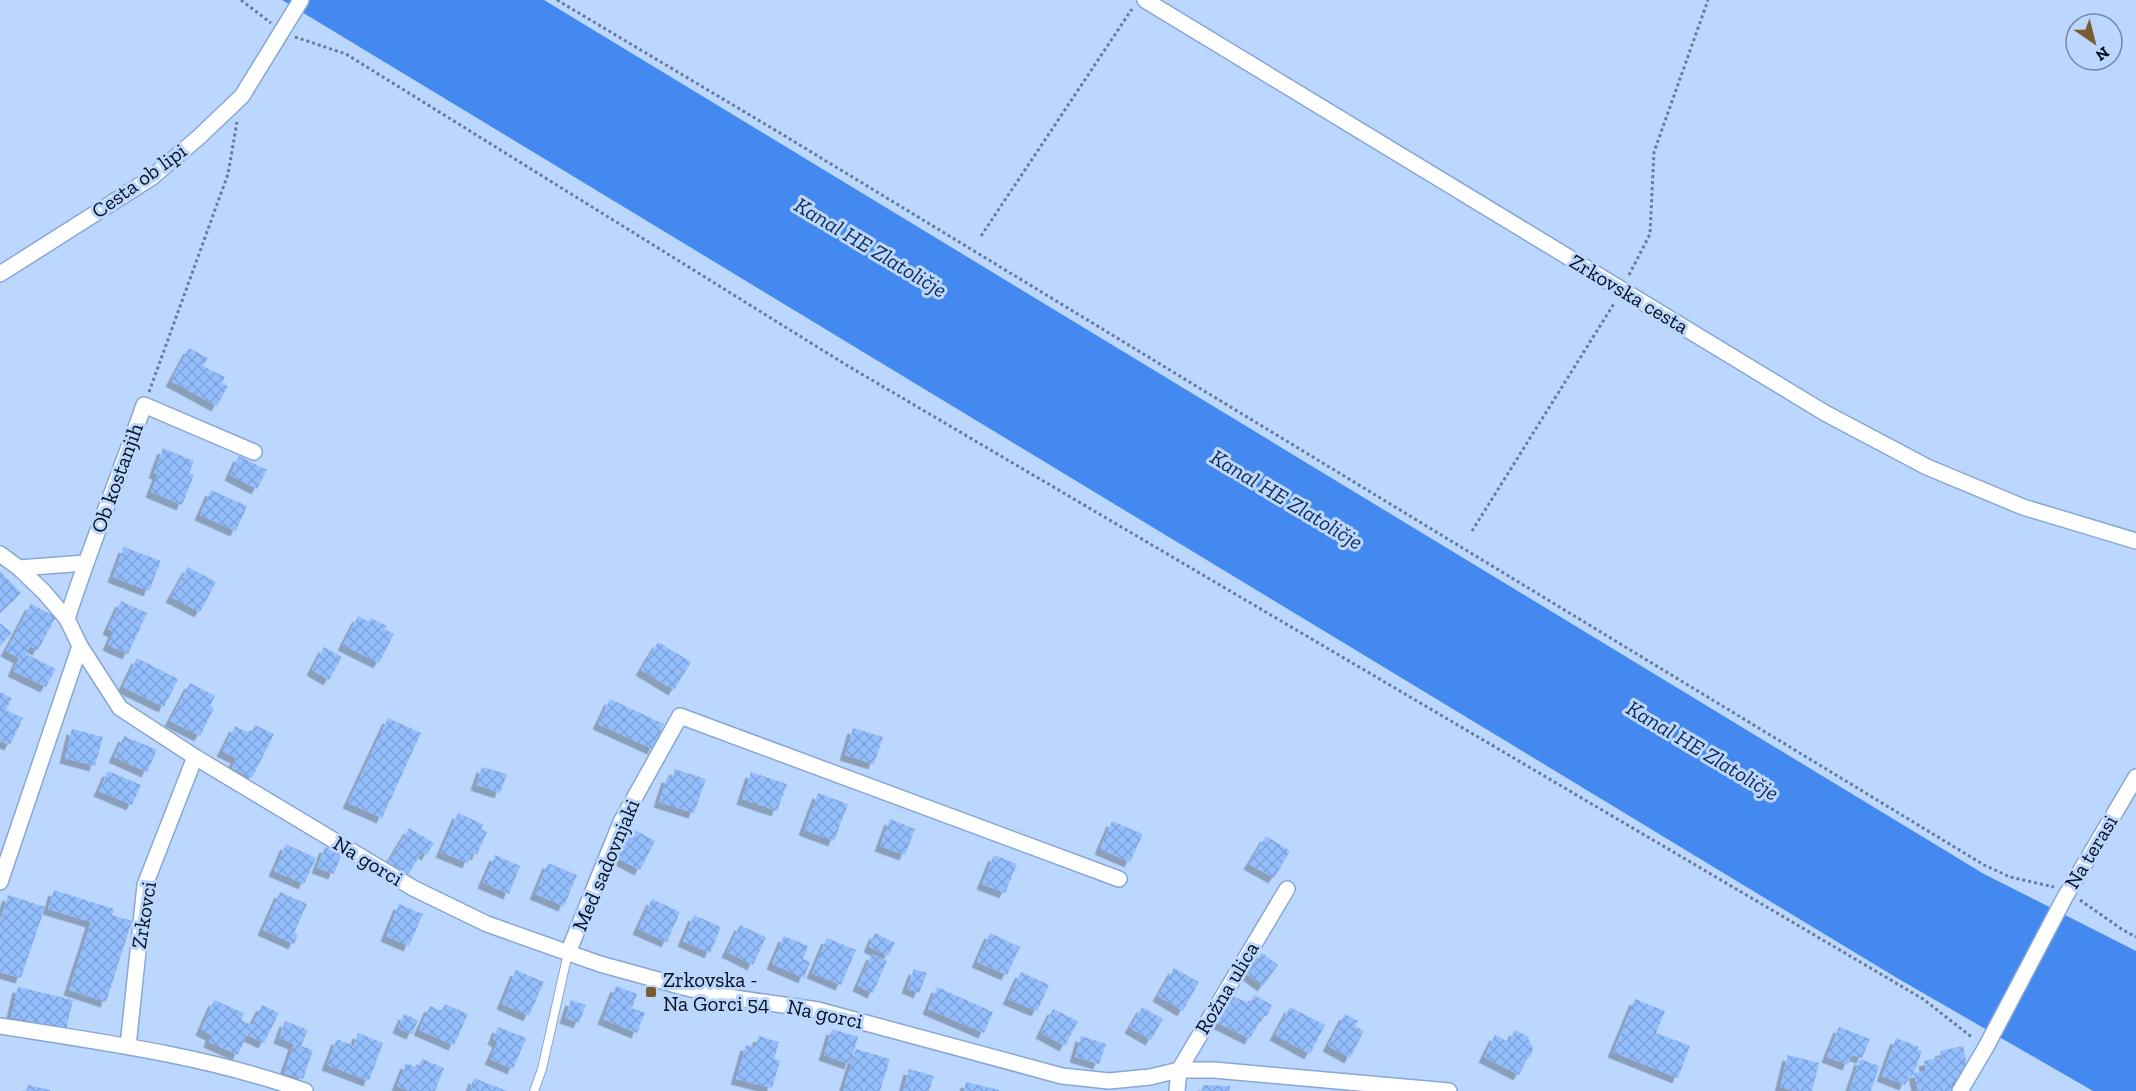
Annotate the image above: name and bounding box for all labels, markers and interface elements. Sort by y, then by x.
north arrow [2064,12,2124,72]
text: N [2092,43,2113,65]
street label: Cesta ob lipi [86,138,191,223]
water label: Kanal HE Zlatoličje [790,191,952,304]
street label: Zrkovska cesta [1565,248,1693,339]
street label: Ob kostanjih [85,419,149,536]
water label: Kanal HE Zlatoličje [1206,443,1368,556]
water label: Kanal HE Zlatoličje [1622,694,1784,807]
street label: Med sadovnjaki [567,795,645,935]
street label: Na terasi [2059,810,2122,893]
street label: Na gorci [329,830,408,891]
street label: Zrkovci [126,879,161,950]
street label: Rožna ulica [1189,937,1264,1038]
place label: Zrkovska - Na Gorci 54 [663,967,769,1016]
marker: Zrkovska - Na Gorci 54 [644,985,658,999]
street label: Na gorci [785,993,865,1034]

